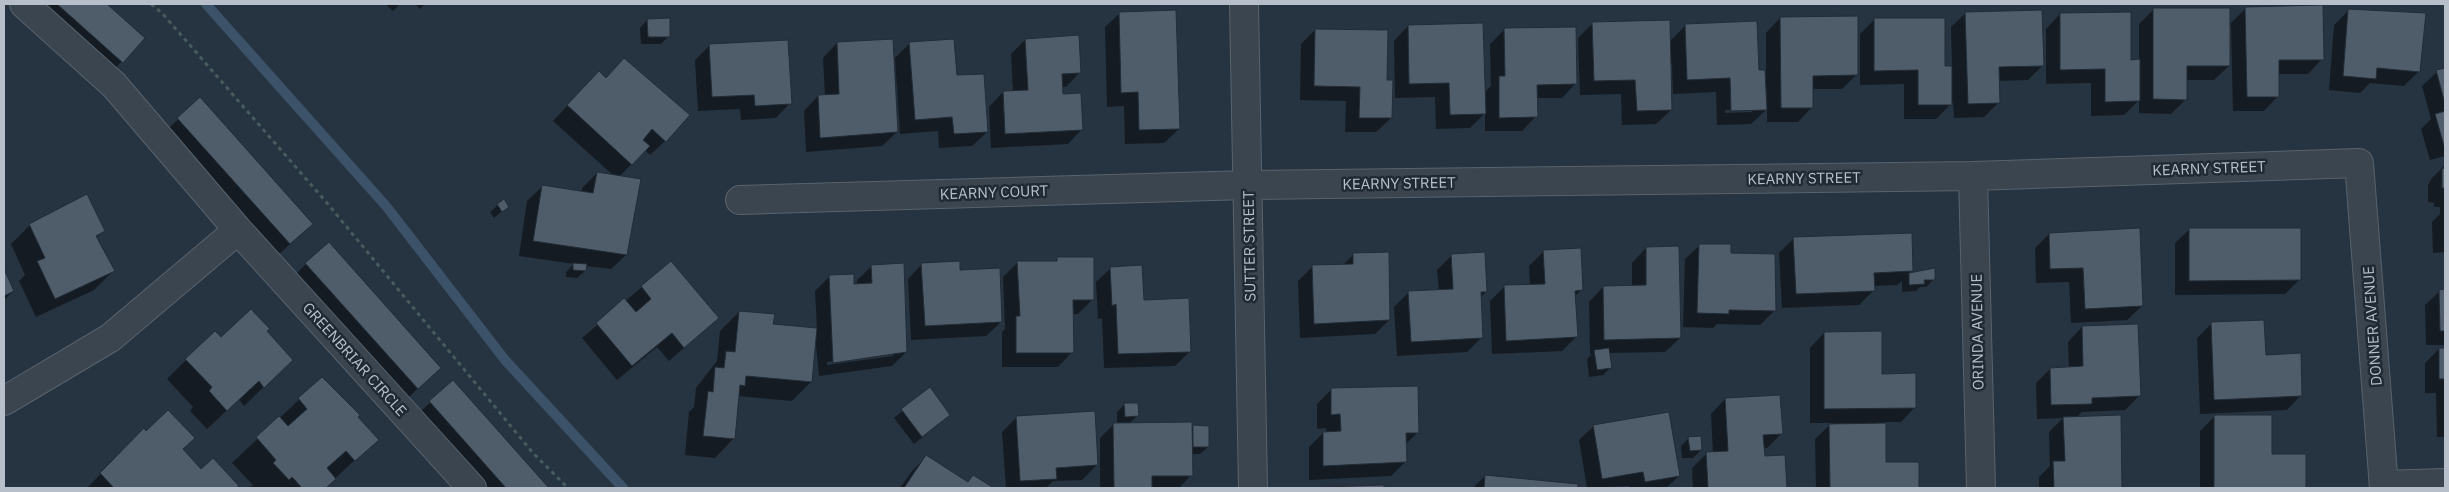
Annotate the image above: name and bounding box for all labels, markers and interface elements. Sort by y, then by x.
street label: KEARNY STREET [2152,157,2266,179]
street label: KEARNY STREET [1747,168,1861,188]
street label: KEARNY STREET [1342,173,1456,193]
street label: KEARNY COURT [940,181,1049,203]
street label: SUTTER STREET [1239,190,1259,302]
street label: DONNER AVENUE [2358,265,2386,387]
street label: ORINDA AVENUE [1966,274,1988,390]
street label: GREENBRIAR CIRCLE [299,298,411,420]

